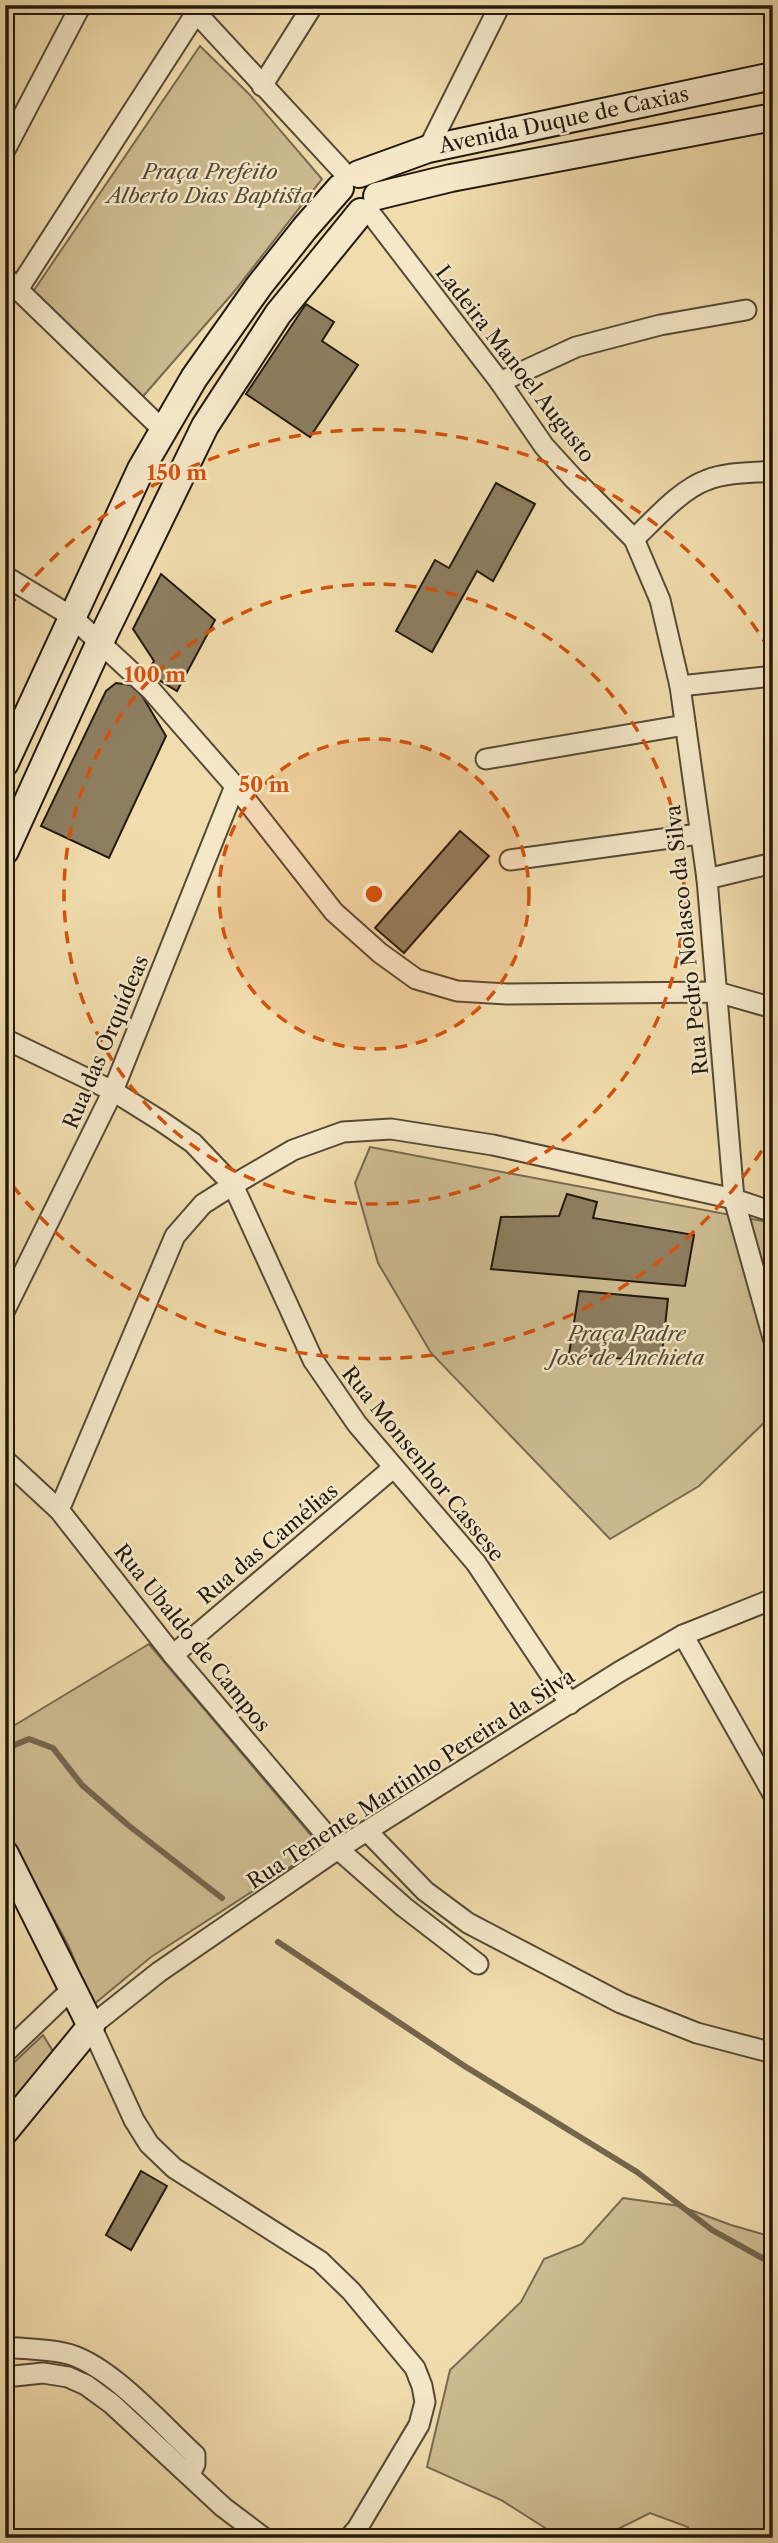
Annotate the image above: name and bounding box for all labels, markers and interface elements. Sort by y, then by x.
street label: Avenida Duque de Caxias [436,81,691,158]
park label: Praça Prefeito Alberto Dias Baptista [104,159,314,208]
street label: Ladeira Manoel Augusto [431,260,600,467]
text: 150 m [147,460,207,485]
text: 100 m [124,662,186,687]
text: 50 m [238,772,290,797]
street label: Rua Pedro Nolasco da Silva [660,803,713,1076]
centre of rings [362,882,386,906]
street label: Rua das Orquídeas [58,951,153,1132]
park label: Praça Padre José de Anchieta [544,1321,705,1370]
street label: Rua Monsenhor Cassese [337,1361,510,1566]
street label: Rua das Camélias [193,1478,343,1609]
street label: Rua Ubaldo de Campos [109,1539,276,1737]
street label: Rua Tenente Martinho Pereira da Silva [242,1663,580,1894]

